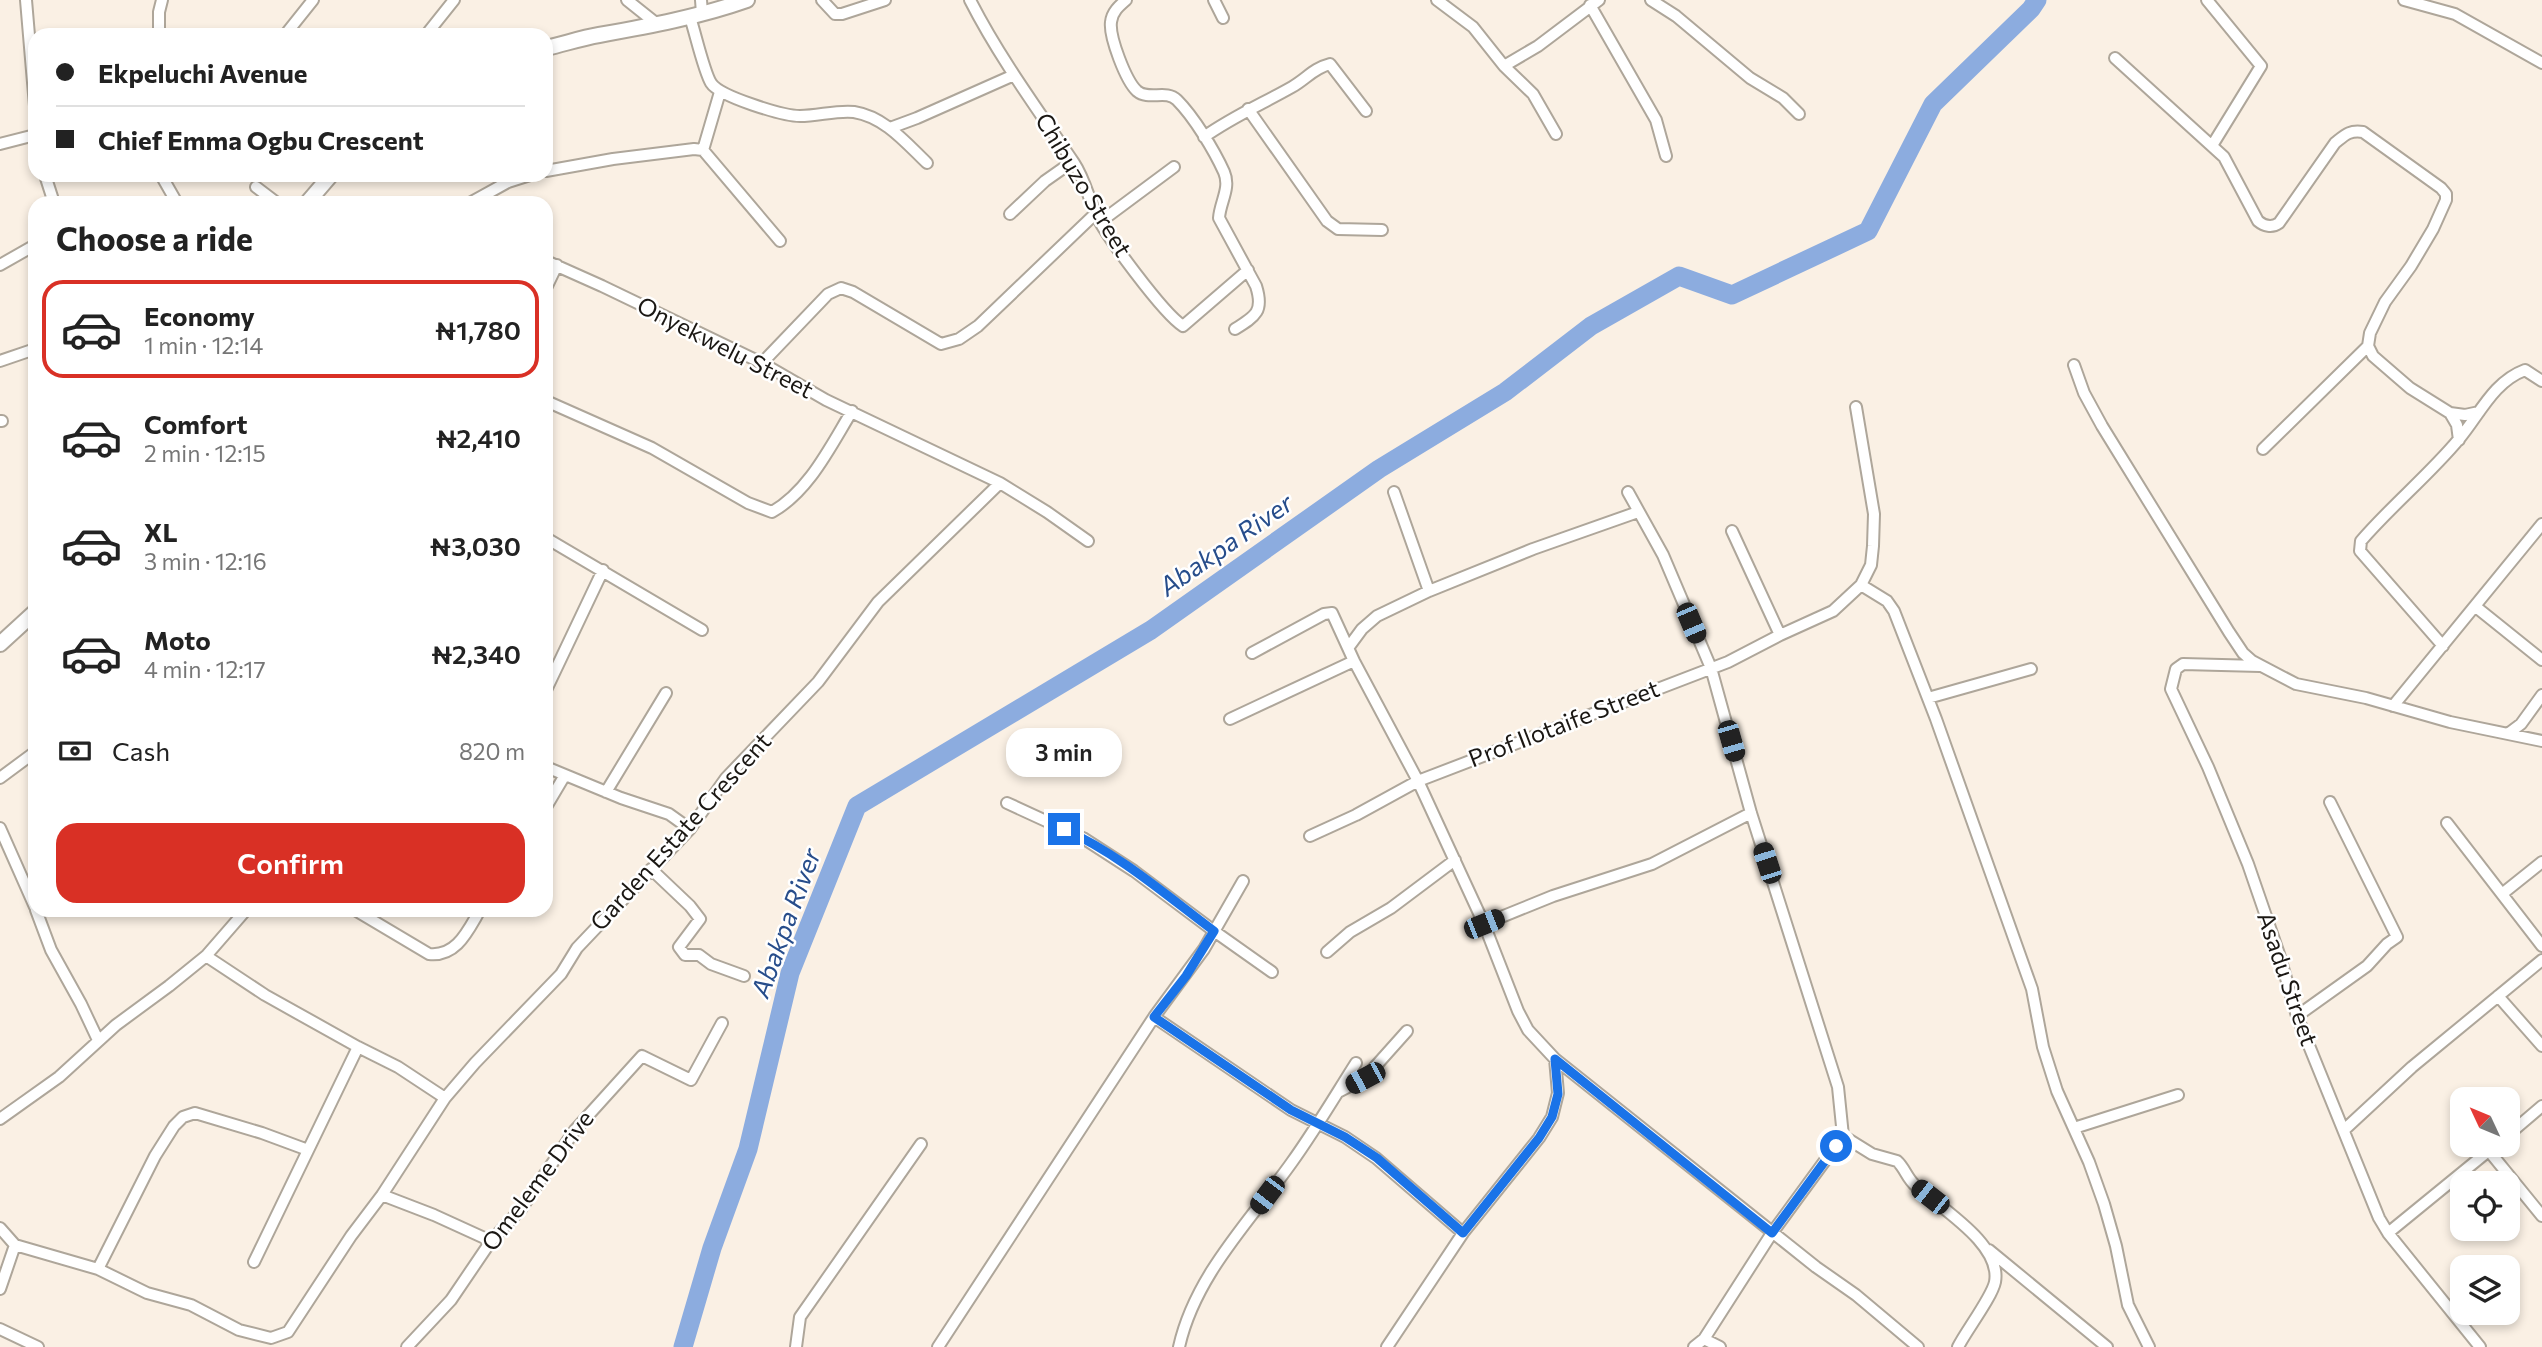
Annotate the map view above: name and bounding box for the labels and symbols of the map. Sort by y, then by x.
street label: Chibuzo Street [1030,107,1139,262]
street label: Onyekwelu Street [633,290,819,404]
water label: Abakpa River [1151,485,1299,602]
car [1674,600,1709,646]
street label: Prof Ilotaife Street [1464,673,1663,772]
car [1716,718,1747,764]
street label: Garden Estate Crescent [584,726,776,936]
callout: 3 min [1006,728,1122,776]
route end [1048,813,1080,845]
car [1751,840,1784,886]
water label: Abakpa River [743,842,826,1002]
car [1461,906,1508,942]
street label: Asadu Street [2252,908,2325,1049]
car [1342,1059,1389,1097]
north arrow [2450,1087,2520,1157]
street label: Omeleme Drive [475,1104,599,1256]
route start [1820,1130,1852,1162]
car [1246,1172,1289,1218]
car [1907,1176,1954,1218]

